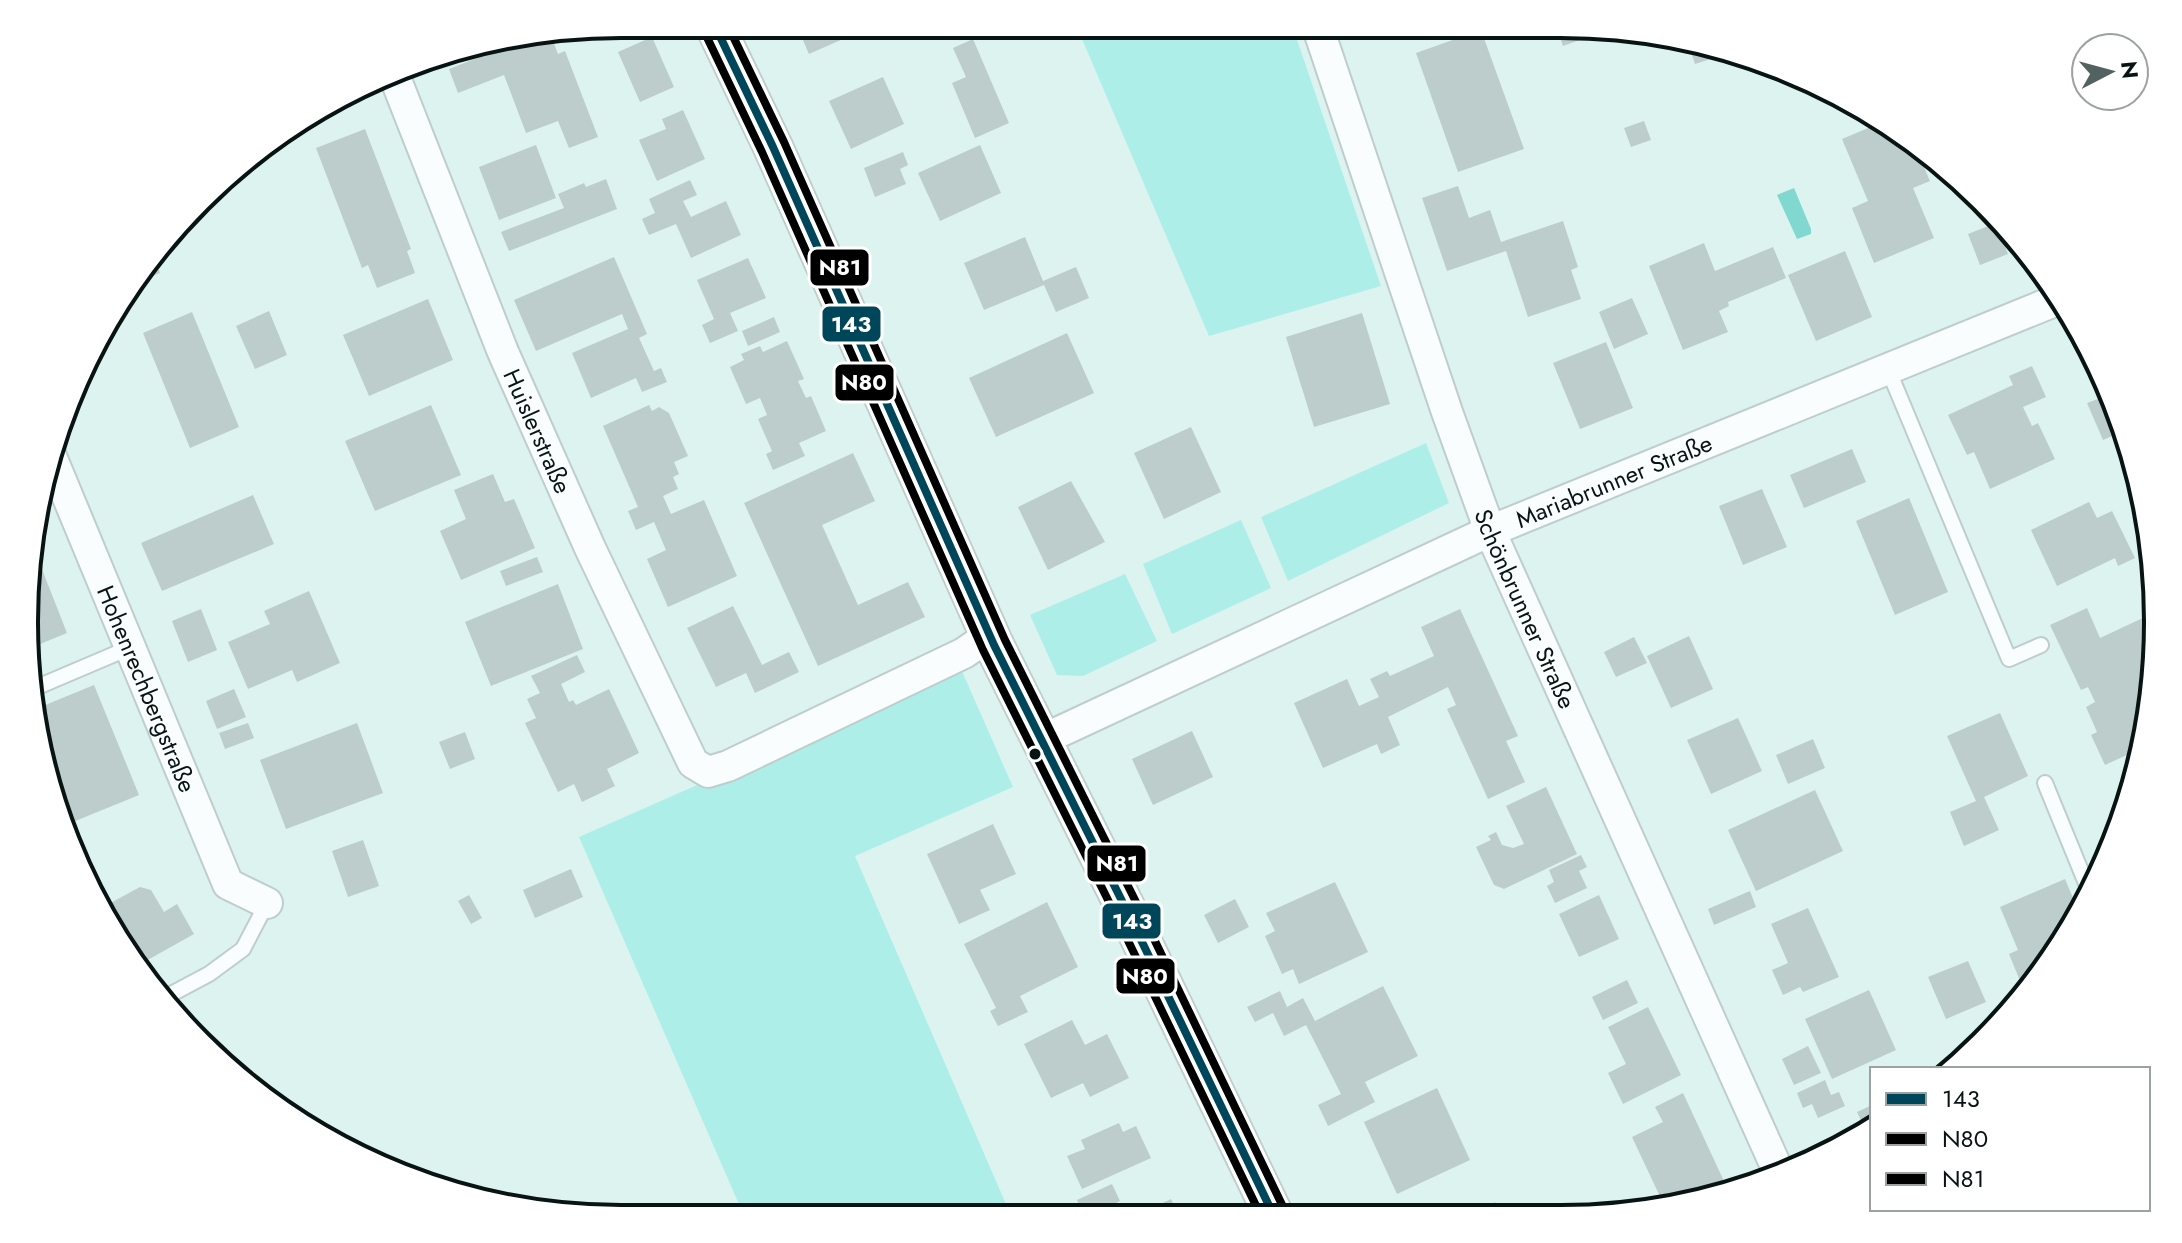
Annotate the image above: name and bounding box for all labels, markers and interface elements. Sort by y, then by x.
north arrow [2070,32,2150,112]
text: N [2113,60,2147,80]
line badge: N81 [809,248,870,287]
text: N81 [819,251,861,283]
line badge: 143 [821,305,882,343]
text: 143 [831,308,871,340]
street label: Huislerstraße [495,363,581,499]
line badge: N80 [834,363,895,402]
text: N80 [841,366,887,398]
street label: Mariabrunner Straße [1510,425,1717,536]
street label: Schönbrunner Straße [1466,504,1585,714]
street label: Hohenrechbergstraße [89,580,206,797]
unlabelled marker [1027,746,1043,762]
line badge: N81 [1086,844,1147,883]
text: N81 [1096,847,1138,879]
line badge: 143 [1101,902,1162,940]
text: 143 [1112,905,1152,937]
line badge: N80 [1115,957,1176,995]
text: N80 [1122,960,1168,992]
legend [1870,1067,2150,1211]
text: 143 [1942,1081,1980,1116]
text: N80 [1942,1121,1988,1156]
text: N81 [1942,1161,1985,1196]

